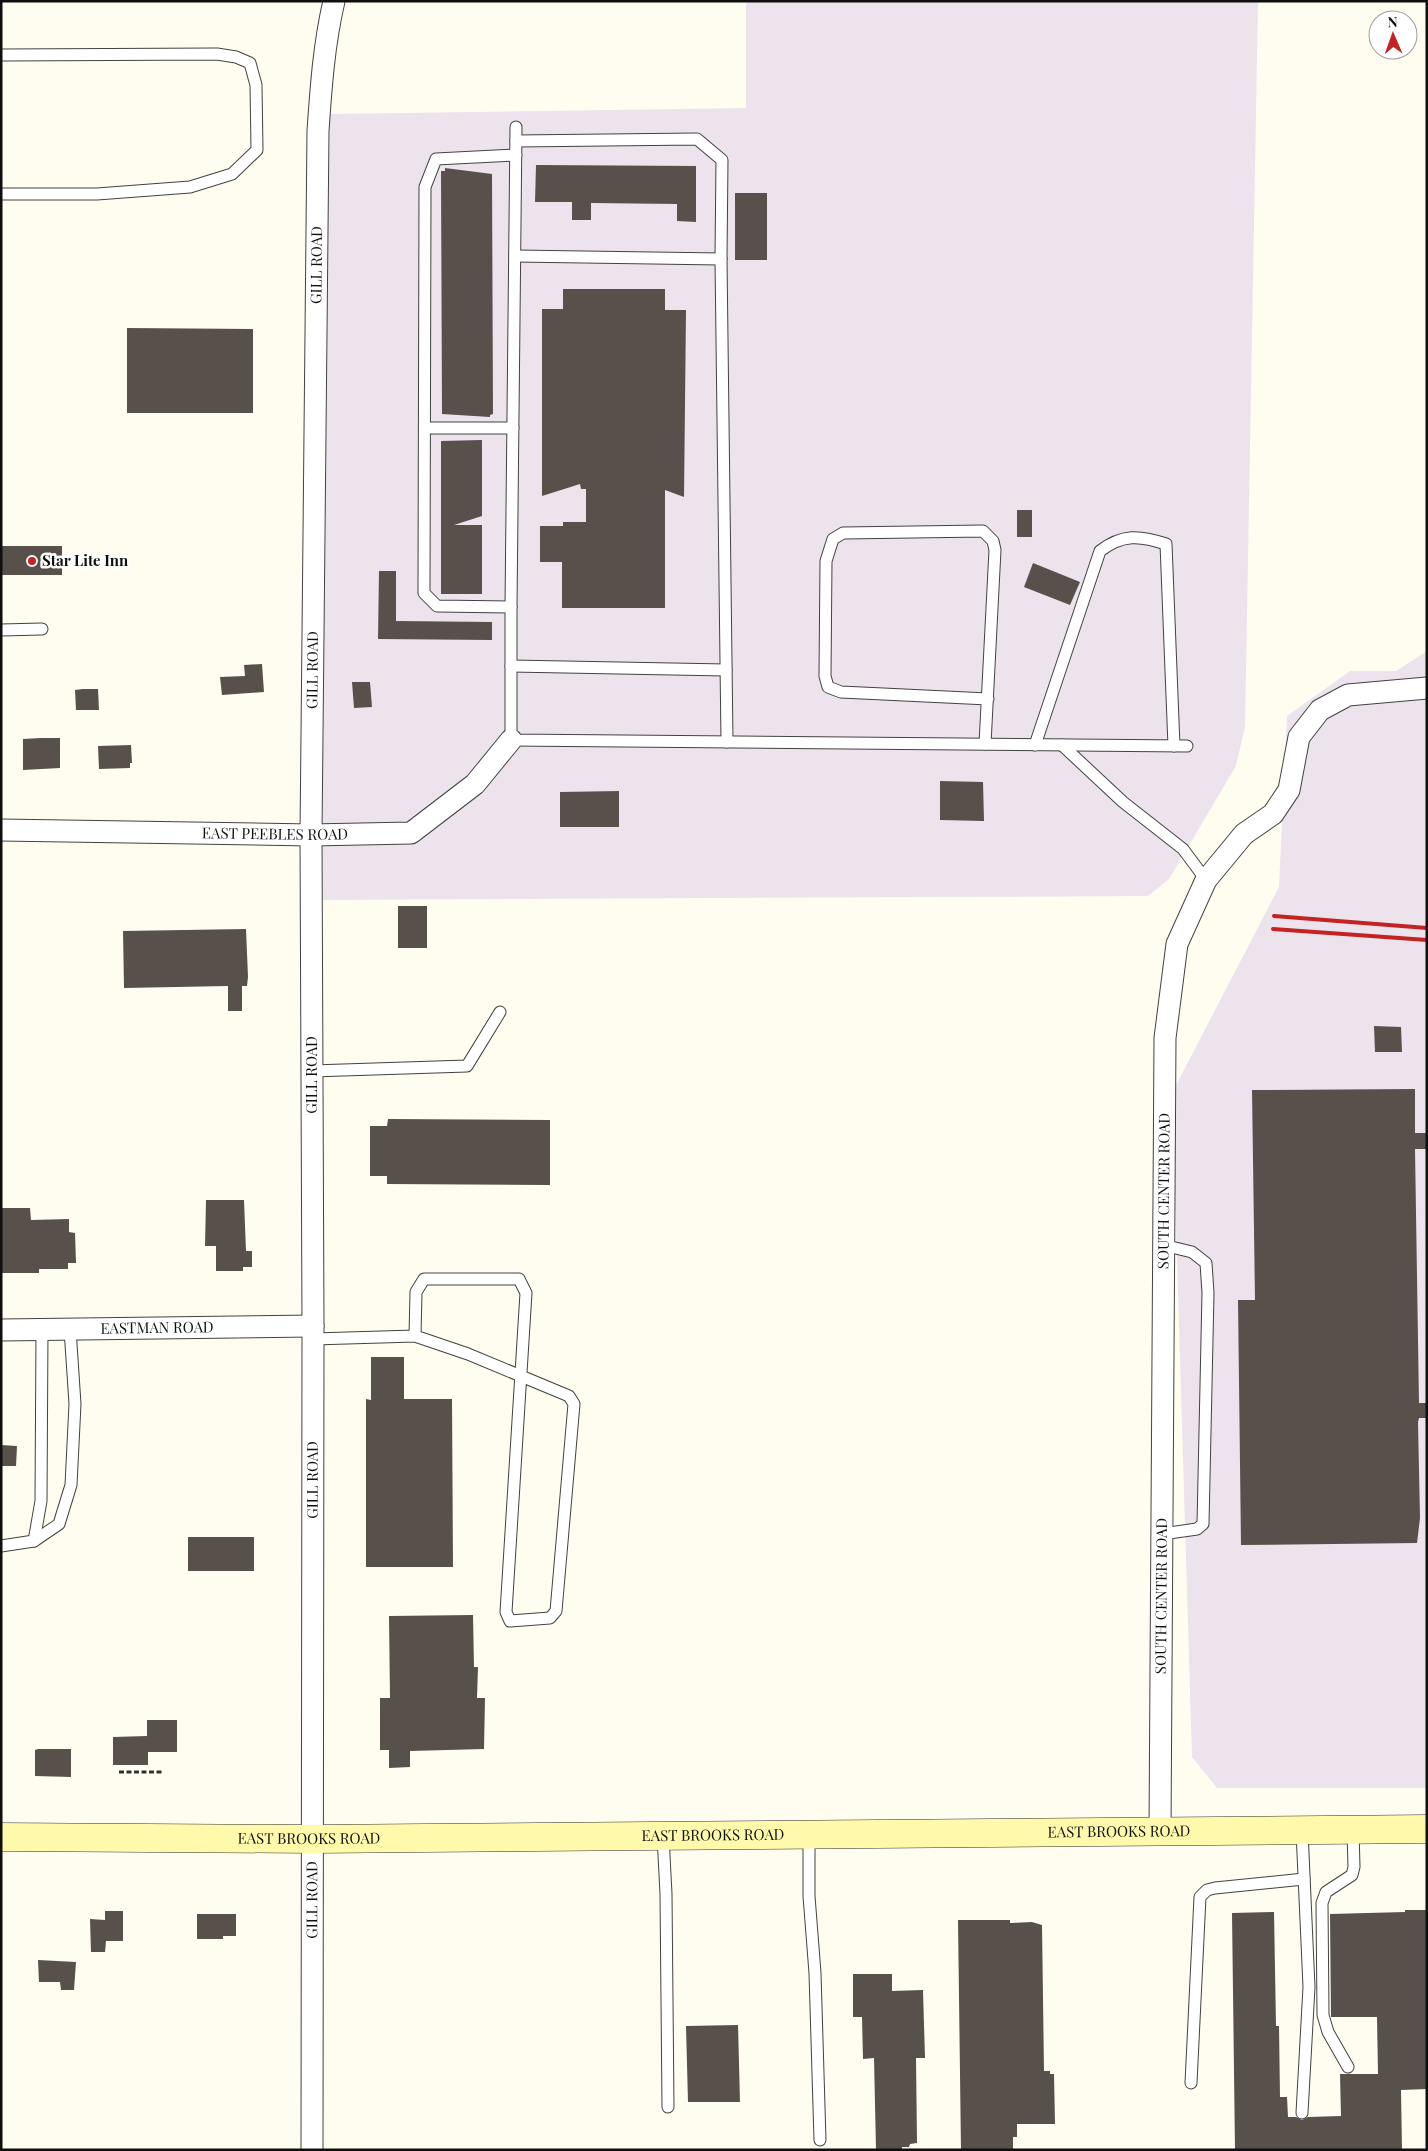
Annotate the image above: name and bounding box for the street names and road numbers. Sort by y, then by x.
street label: GILL ROAD [305,226,326,304]
street label: GILL ROAD [301,631,322,709]
street label: EAST PEEBLES ROAD [202,822,348,844]
street label: GILL ROAD [301,1036,321,1114]
street label: SOUTH CENTER ROAD [1153,1113,1174,1269]
street label: EASTMAN ROAD [100,1316,214,1338]
street label: GILL ROAD [302,1441,322,1519]
street label: SOUTH CENTER ROAD [1150,1518,1171,1674]
street label: EAST BROOKS ROAD [1047,1820,1191,1841]
street label: EAST BROOKS ROAD [641,1824,785,1845]
street label: EAST BROOKS ROAD [238,1827,381,1848]
street label: GILL ROAD [301,1861,321,1939]

